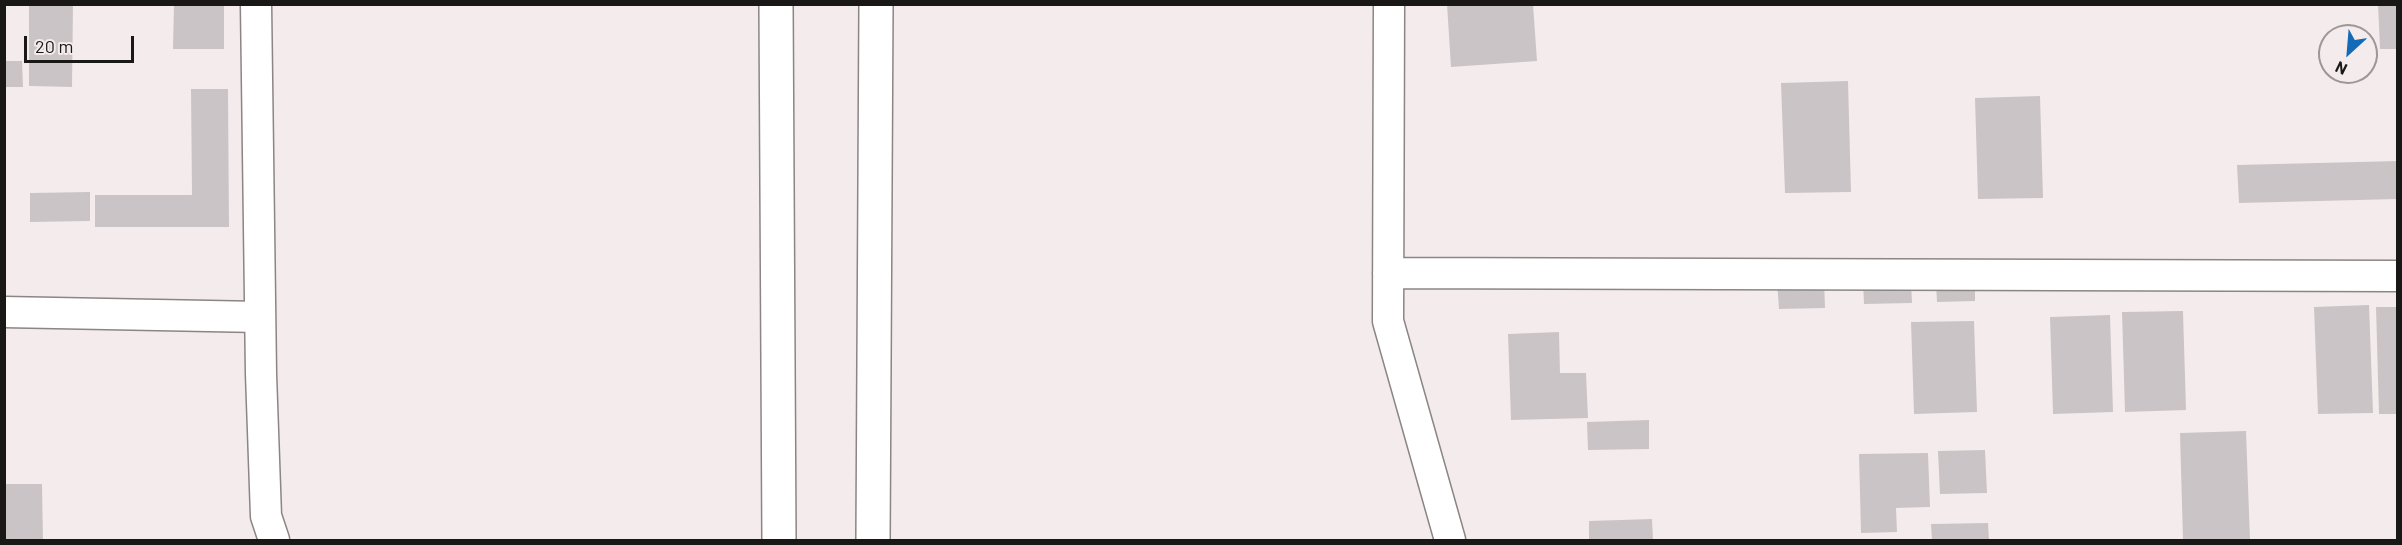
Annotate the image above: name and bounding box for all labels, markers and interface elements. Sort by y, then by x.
scale bar [27,24,136,62]
north arrow [2318,24,2378,84]
text: 20 m [35,35,73,57]
text: N [2332,58,2350,80]

